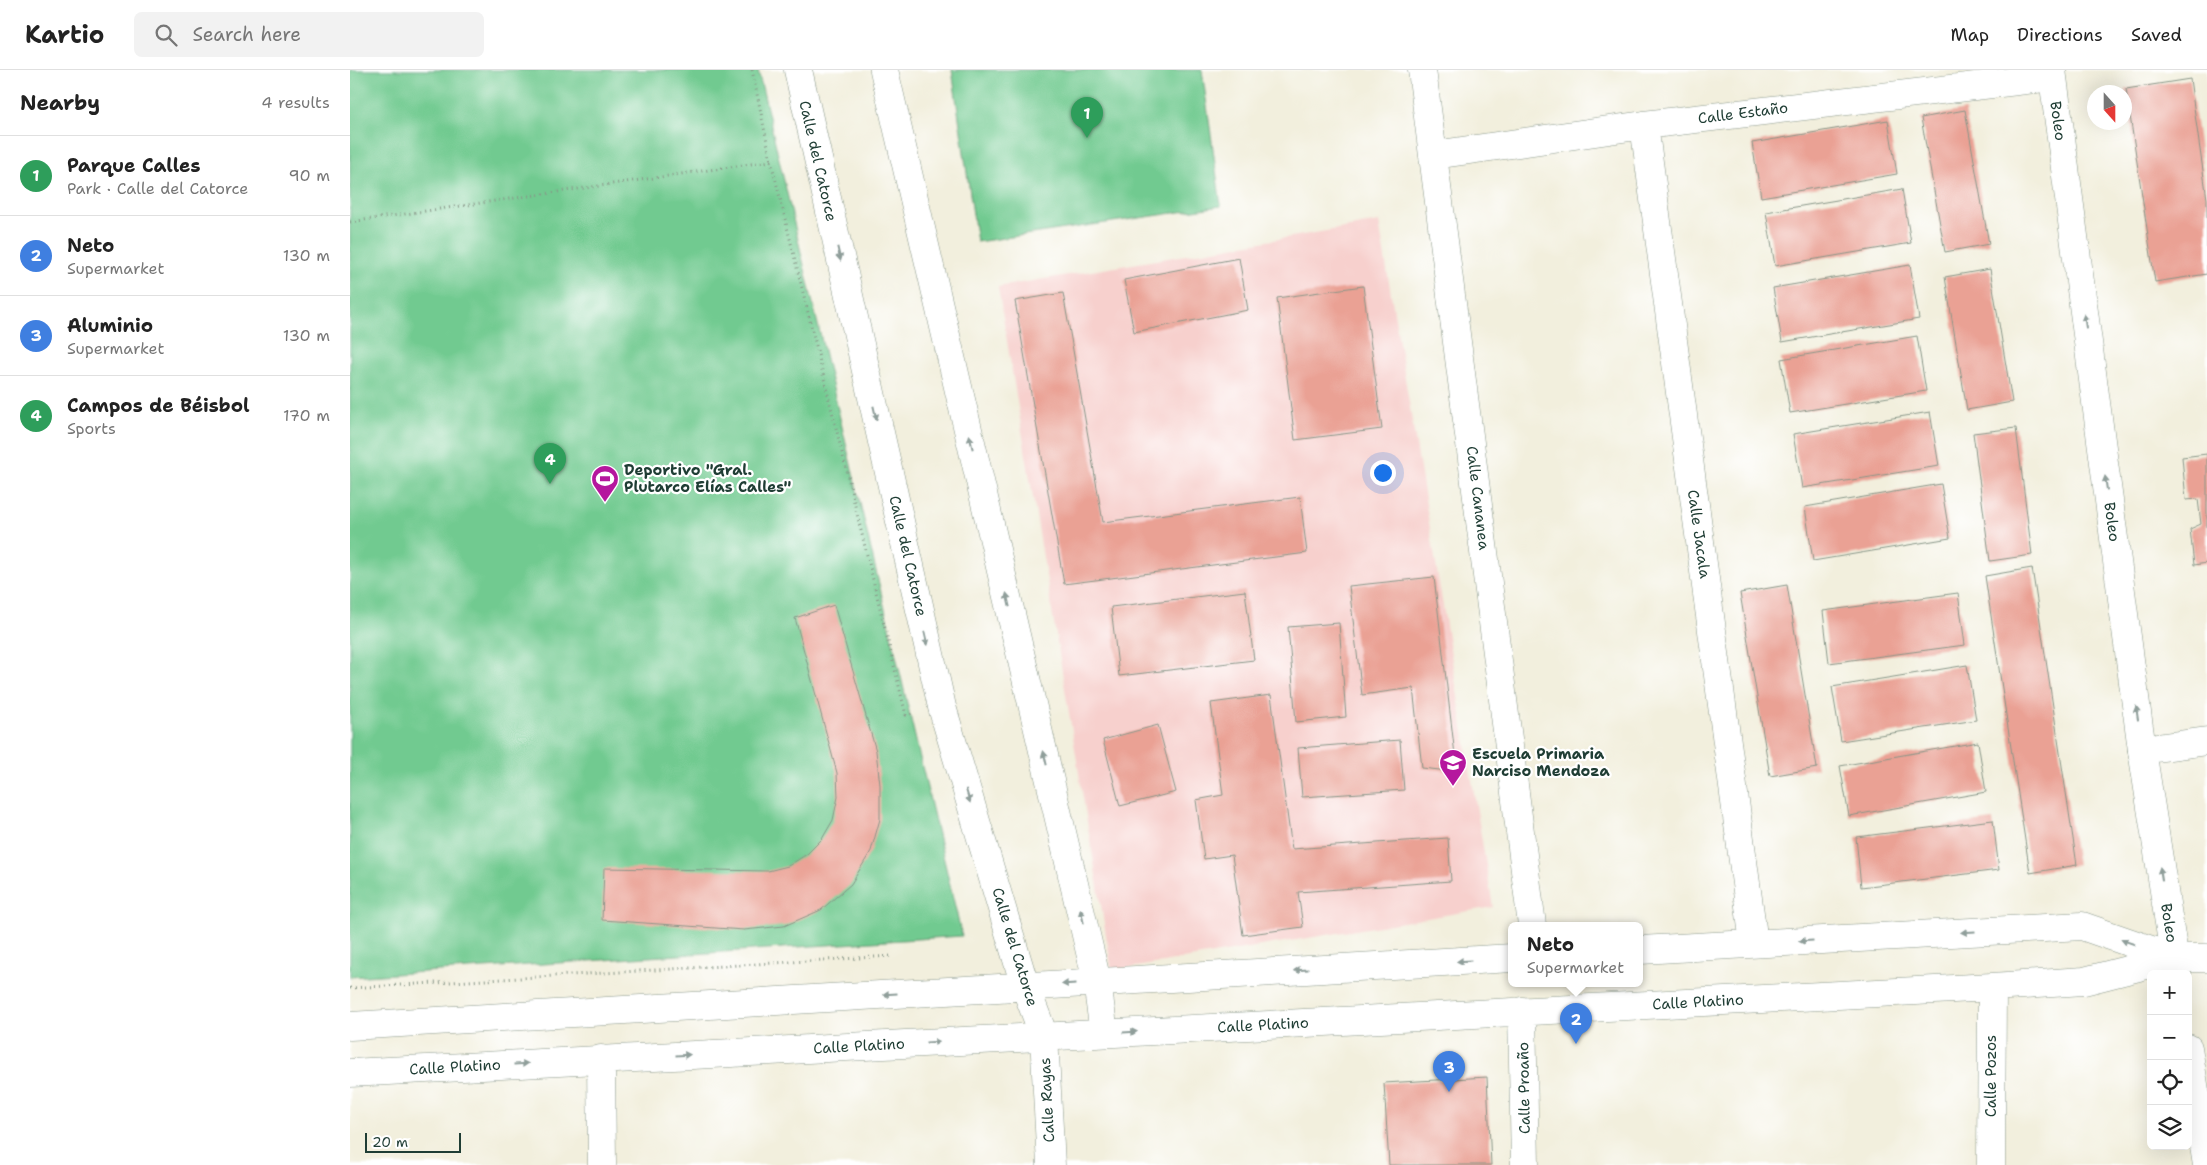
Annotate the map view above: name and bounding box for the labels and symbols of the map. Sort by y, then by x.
north arrow [2087,85,2132,130]
pin: 1 [1071,97,1103,138]
street label: Calle Estaño [1697,98,1789,128]
street label: Calle del Catorce [794,99,842,223]
street label: Boleo [2045,100,2071,142]
one-way arrow [835,247,843,262]
one-way arrow [2081,313,2089,329]
one-way arrow [871,405,879,420]
one-way arrow [967,434,975,449]
pin: 4 [534,443,566,484]
street label: Calle Cananea [1462,445,1494,552]
place label: Deportivo "Gral. Plutarco Elías Calles" [624,460,792,497]
your location [1370,460,1396,486]
sports icon: Deportivo "Gral. Plutarco Elías Calles" [590,464,620,503]
one-way arrow [2102,474,2110,490]
street label: Calle Jacala [1683,488,1715,580]
street label: Calle del Catorce [884,494,932,618]
street label: Boleo [2099,501,2125,543]
one-way arrow [1004,592,1012,607]
one-way arrow [922,632,930,647]
one-way arrow [2133,705,2141,721]
place label: Escuela Primaria Narciso Mendoza [1472,744,1610,781]
school or university icon: Escuela Primaria Narciso Mendoza [1438,748,1468,787]
one-way arrow [1041,751,1049,766]
one-way arrow [965,789,973,804]
one-way arrow [2157,865,2165,881]
street label: Calle del Catorce [987,885,1043,1009]
street label: Boleo [2156,902,2182,944]
one-way arrow [1078,909,1086,924]
one-way arrow [1960,929,1976,937]
one-way arrow [1798,937,1814,945]
one-way arrow [2120,938,2135,946]
one-way arrow [1455,957,1471,965]
one-way arrow [1293,967,1309,975]
one-way arrow [1061,980,1077,988]
one-way arrow [881,990,897,998]
street label: Calle Platino [1652,990,1744,1014]
pin: 2 [1560,1003,1592,1044]
street label: Calle Platino [1217,1013,1309,1037]
one-way arrow [1122,1027,1138,1035]
street label: Calle Platino [813,1034,905,1058]
street label: Calle Pozos [1981,1035,2001,1117]
one-way arrow [925,1037,941,1045]
street label: Calle Proaño [1513,1042,1535,1134]
one-way arrow [676,1051,692,1059]
pin: 3 [1433,1051,1465,1092]
street label: Calle Platino [409,1055,501,1079]
street label: Calle Rayas [1035,1057,1059,1143]
one-way arrow [513,1059,529,1067]
scale bar [365,1130,461,1153]

